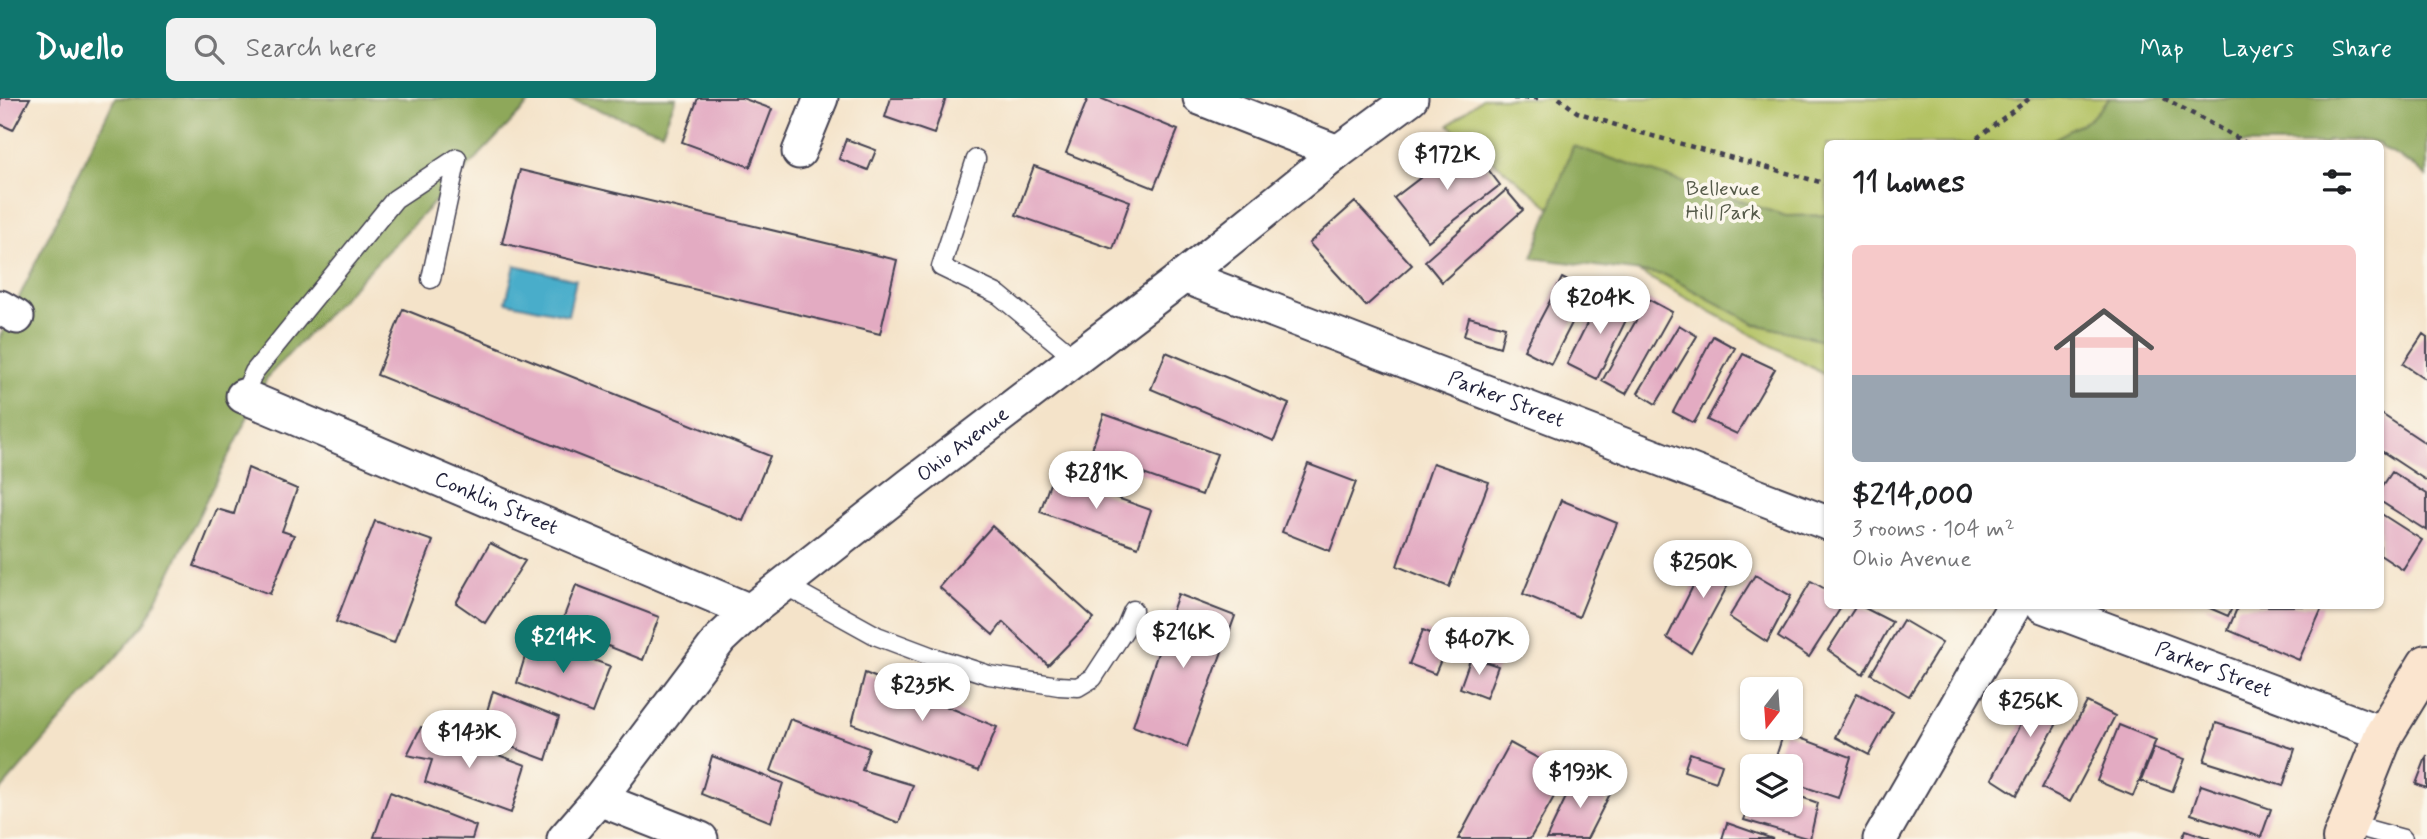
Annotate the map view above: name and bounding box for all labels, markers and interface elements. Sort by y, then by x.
search box [166,18,656,81]
text: Dwello [35,27,124,71]
icon: search [190,30,228,68]
text: Search here [246,32,377,66]
text: Map [2140,34,2184,65]
text: Layers [2222,34,2294,65]
text: Share [2332,34,2392,65]
pin: $172K [1398,132,1496,192]
text: $172K [1414,140,1480,170]
text: 11 homes [1852,163,1965,202]
icon: filters [2318,163,2356,201]
park label: Bellevue Hill Park [1685,175,1761,227]
pin: $204K [1551,276,1649,336]
text: $204K [1566,284,1634,314]
icon: home [2041,290,2167,416]
street label: Parker Street [1444,365,1568,435]
street label: Ohio Avenue [911,400,1015,489]
pin: $281K [1047,452,1145,511]
text: $281K [1065,459,1127,489]
street label: Conklin Street [430,465,562,542]
text: $214,000 [1852,476,1973,515]
text: 3 rooms · 104 m² [1852,515,2015,545]
pin: $250K [1654,540,1752,600]
text: Ohio Avenue [1852,545,1971,575]
text: $250K [1669,548,1737,578]
pin: $216K [1134,610,1232,670]
pin: $214K [514,616,612,675]
text: $216K [1152,618,1214,648]
pin: $407K [1430,618,1528,677]
text: $214K [531,623,595,653]
text: $407K [1444,625,1514,655]
street label: Parker Street [2151,635,2276,705]
pin: $235K [873,664,971,723]
text: $235K [890,671,954,701]
north arrow [1740,677,1802,740]
map controls [1740,677,1803,817]
pin: $256K [1981,680,2079,739]
text: $256K [1998,687,2062,717]
pin: $143K [420,710,518,770]
text: $143K [437,718,501,748]
pin: $193K [1531,750,1629,810]
button: layers [1740,754,1803,817]
text: $193K [1548,758,1612,788]

